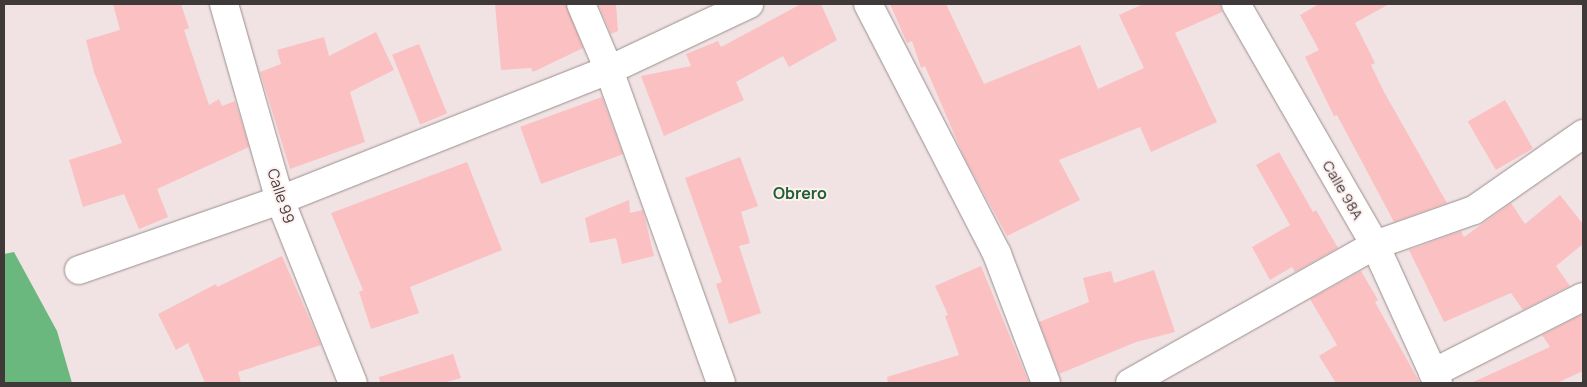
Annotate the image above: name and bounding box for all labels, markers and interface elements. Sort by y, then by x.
street label: Calle 98A [1319,157,1367,223]
street label: Calle 99 [264,166,298,226]
district label: Obrero [773,183,827,203]

